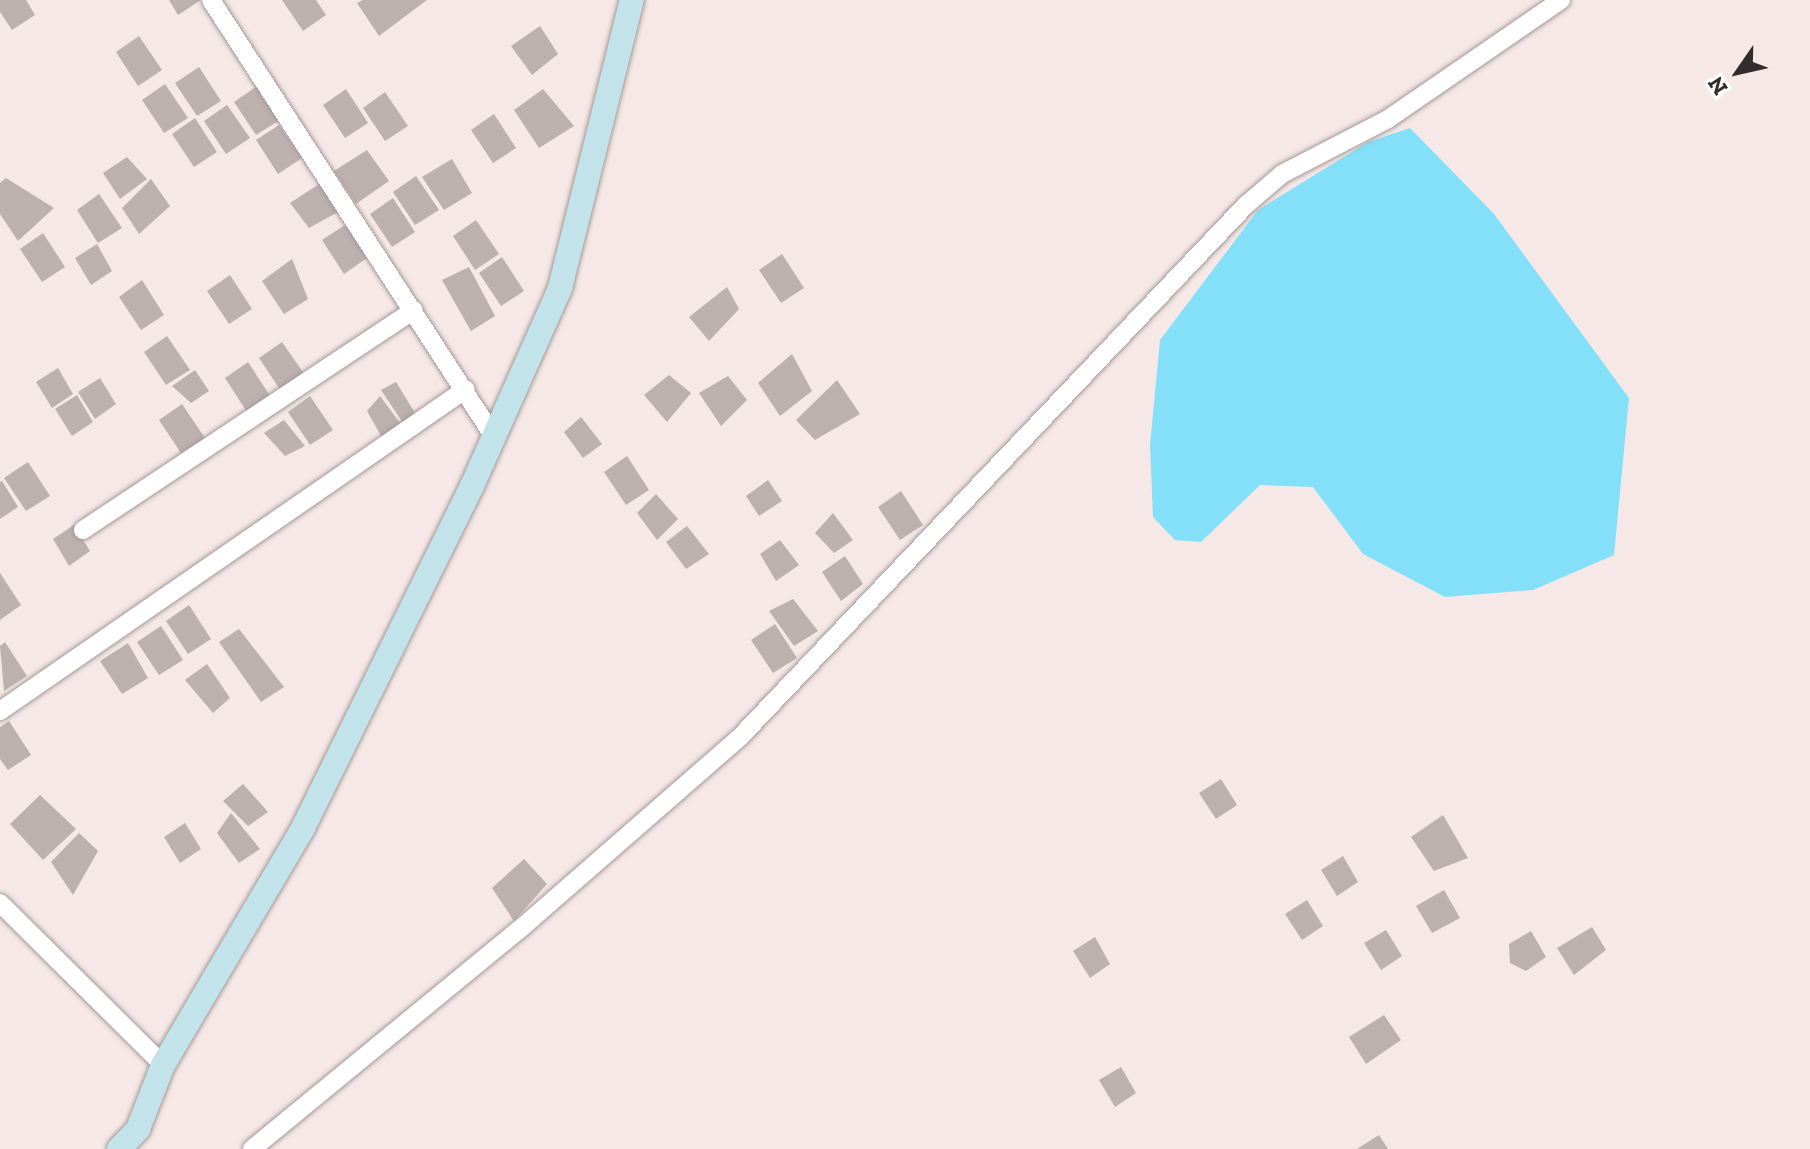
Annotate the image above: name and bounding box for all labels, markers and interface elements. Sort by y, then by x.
north arrow [1698,32,1778,112]
text: N [1702,71,1734,100]

